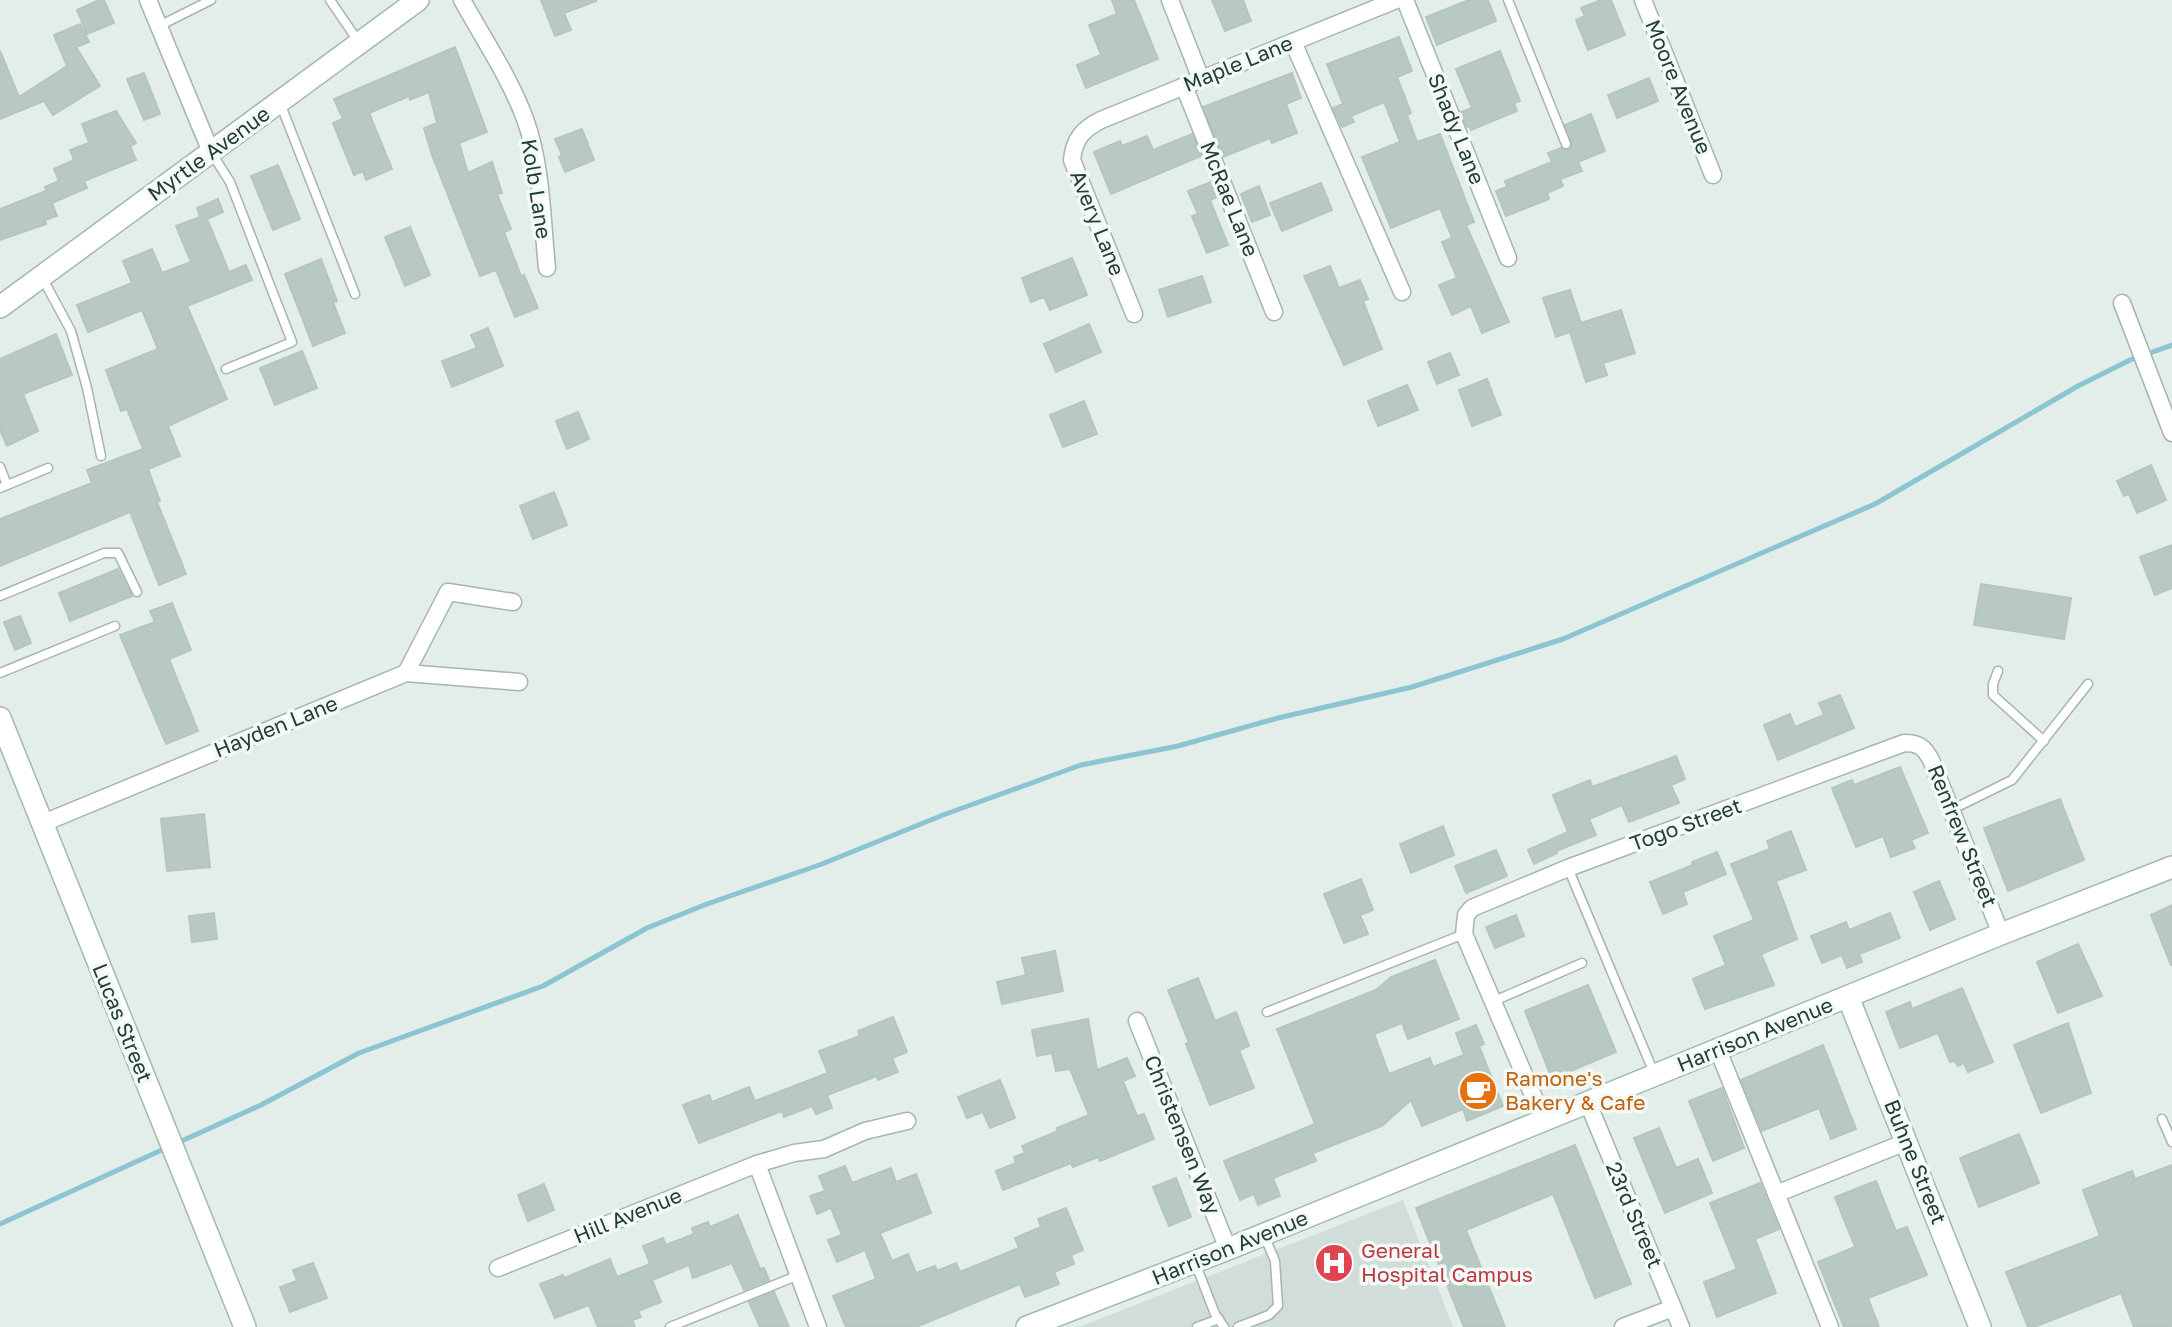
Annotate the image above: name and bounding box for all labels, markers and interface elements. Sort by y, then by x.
street label: Moore Avenue [1640,16,1718,158]
street label: Maple Lane [1179,29,1296,97]
street label: Shady Lane [1423,69,1491,188]
street label: Myrtle Avenue [142,100,275,206]
street label: Kolb Lane [516,137,558,241]
street label: McRae Lane [1195,137,1265,260]
street label: Avery Lane [1065,166,1131,279]
street label: Hayden Lane [210,689,341,763]
street label: Renfrew Street [1923,761,2003,911]
street label: Togo Street [1626,792,1745,856]
street label: Lucas Street [87,959,159,1086]
street label: Harrison Avenue [1673,991,1836,1077]
street label: Christensen Way [1139,1051,1227,1218]
place label: Ramone's Bakery & Cafe [1505,1065,1646,1115]
cafe icon: Ramone's Bakery & Cafe [1457,1070,1499,1112]
street label: Buhne Street [1879,1095,1953,1228]
street label: 23rd Street [1601,1158,1669,1272]
street label: Hill Avenue [570,1182,686,1249]
street label: Harrison Avenue [1148,1204,1311,1290]
place label: General Hospital Campus [1361,1237,1533,1287]
hospital icon: General Hospital Campus [1313,1242,1355,1284]

